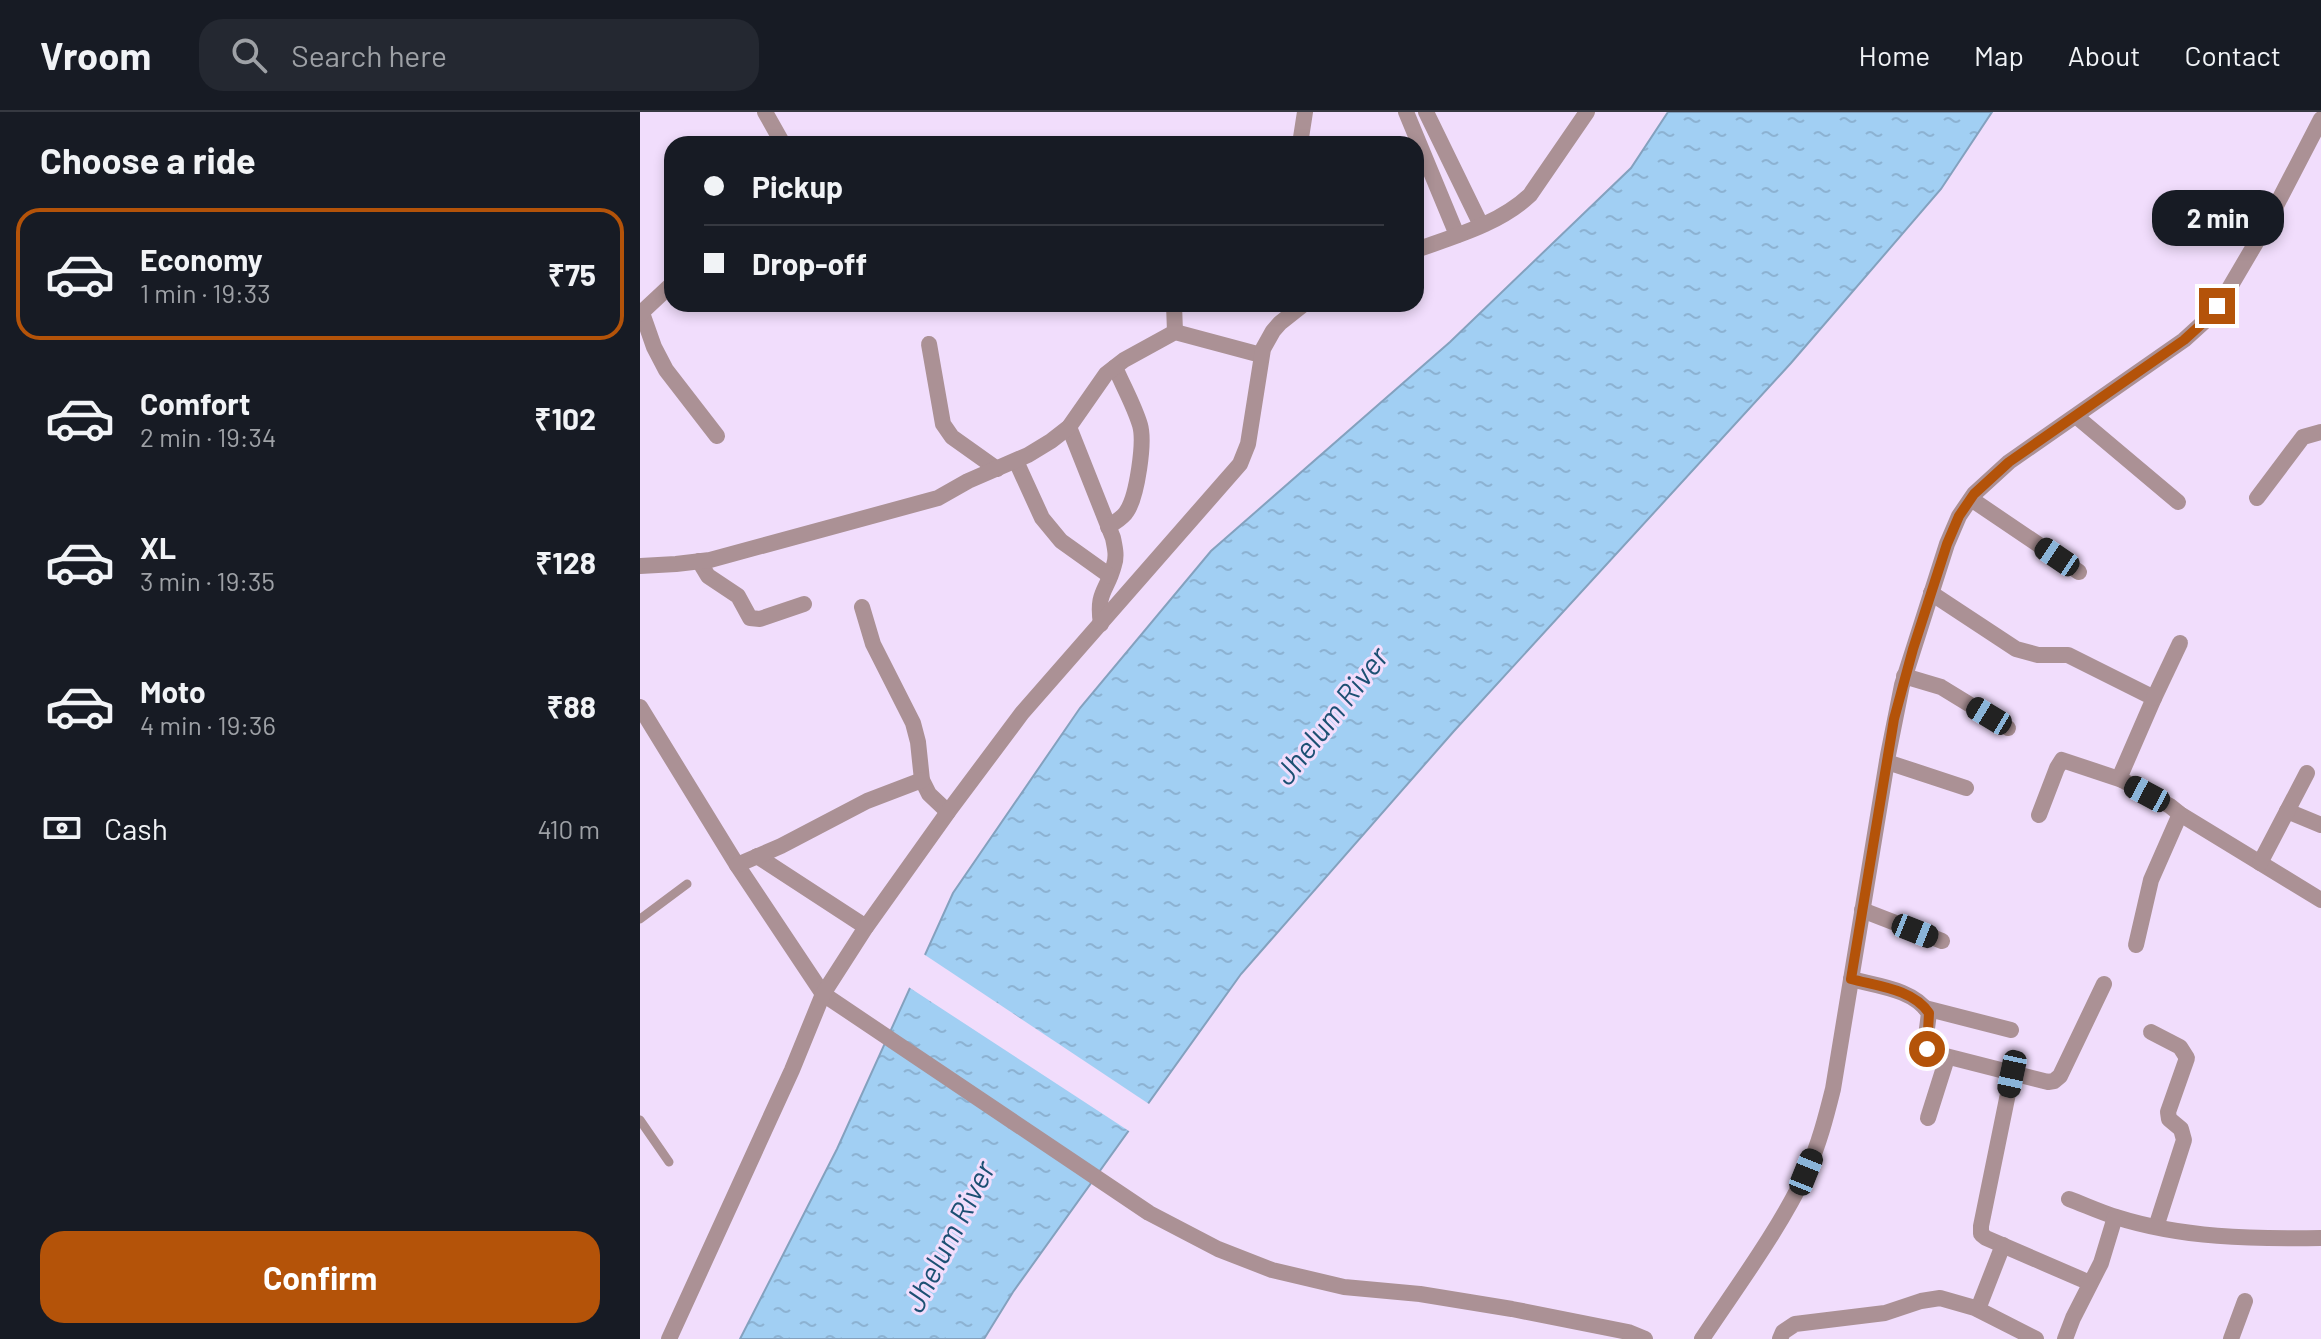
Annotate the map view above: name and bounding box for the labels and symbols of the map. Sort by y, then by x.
callout: 2 min [2151,190,2283,246]
route end [2199,288,2235,324]
car [2030,534,2084,580]
water label: Jhelum River [1265,638,1396,791]
car [1962,693,2016,739]
car [2120,772,2174,816]
car [1888,911,1942,951]
route start [1909,1031,1945,1067]
car [1995,1048,2029,1100]
car [1786,1145,1826,1199]
water label: Jhelum River [895,1153,1002,1318]

